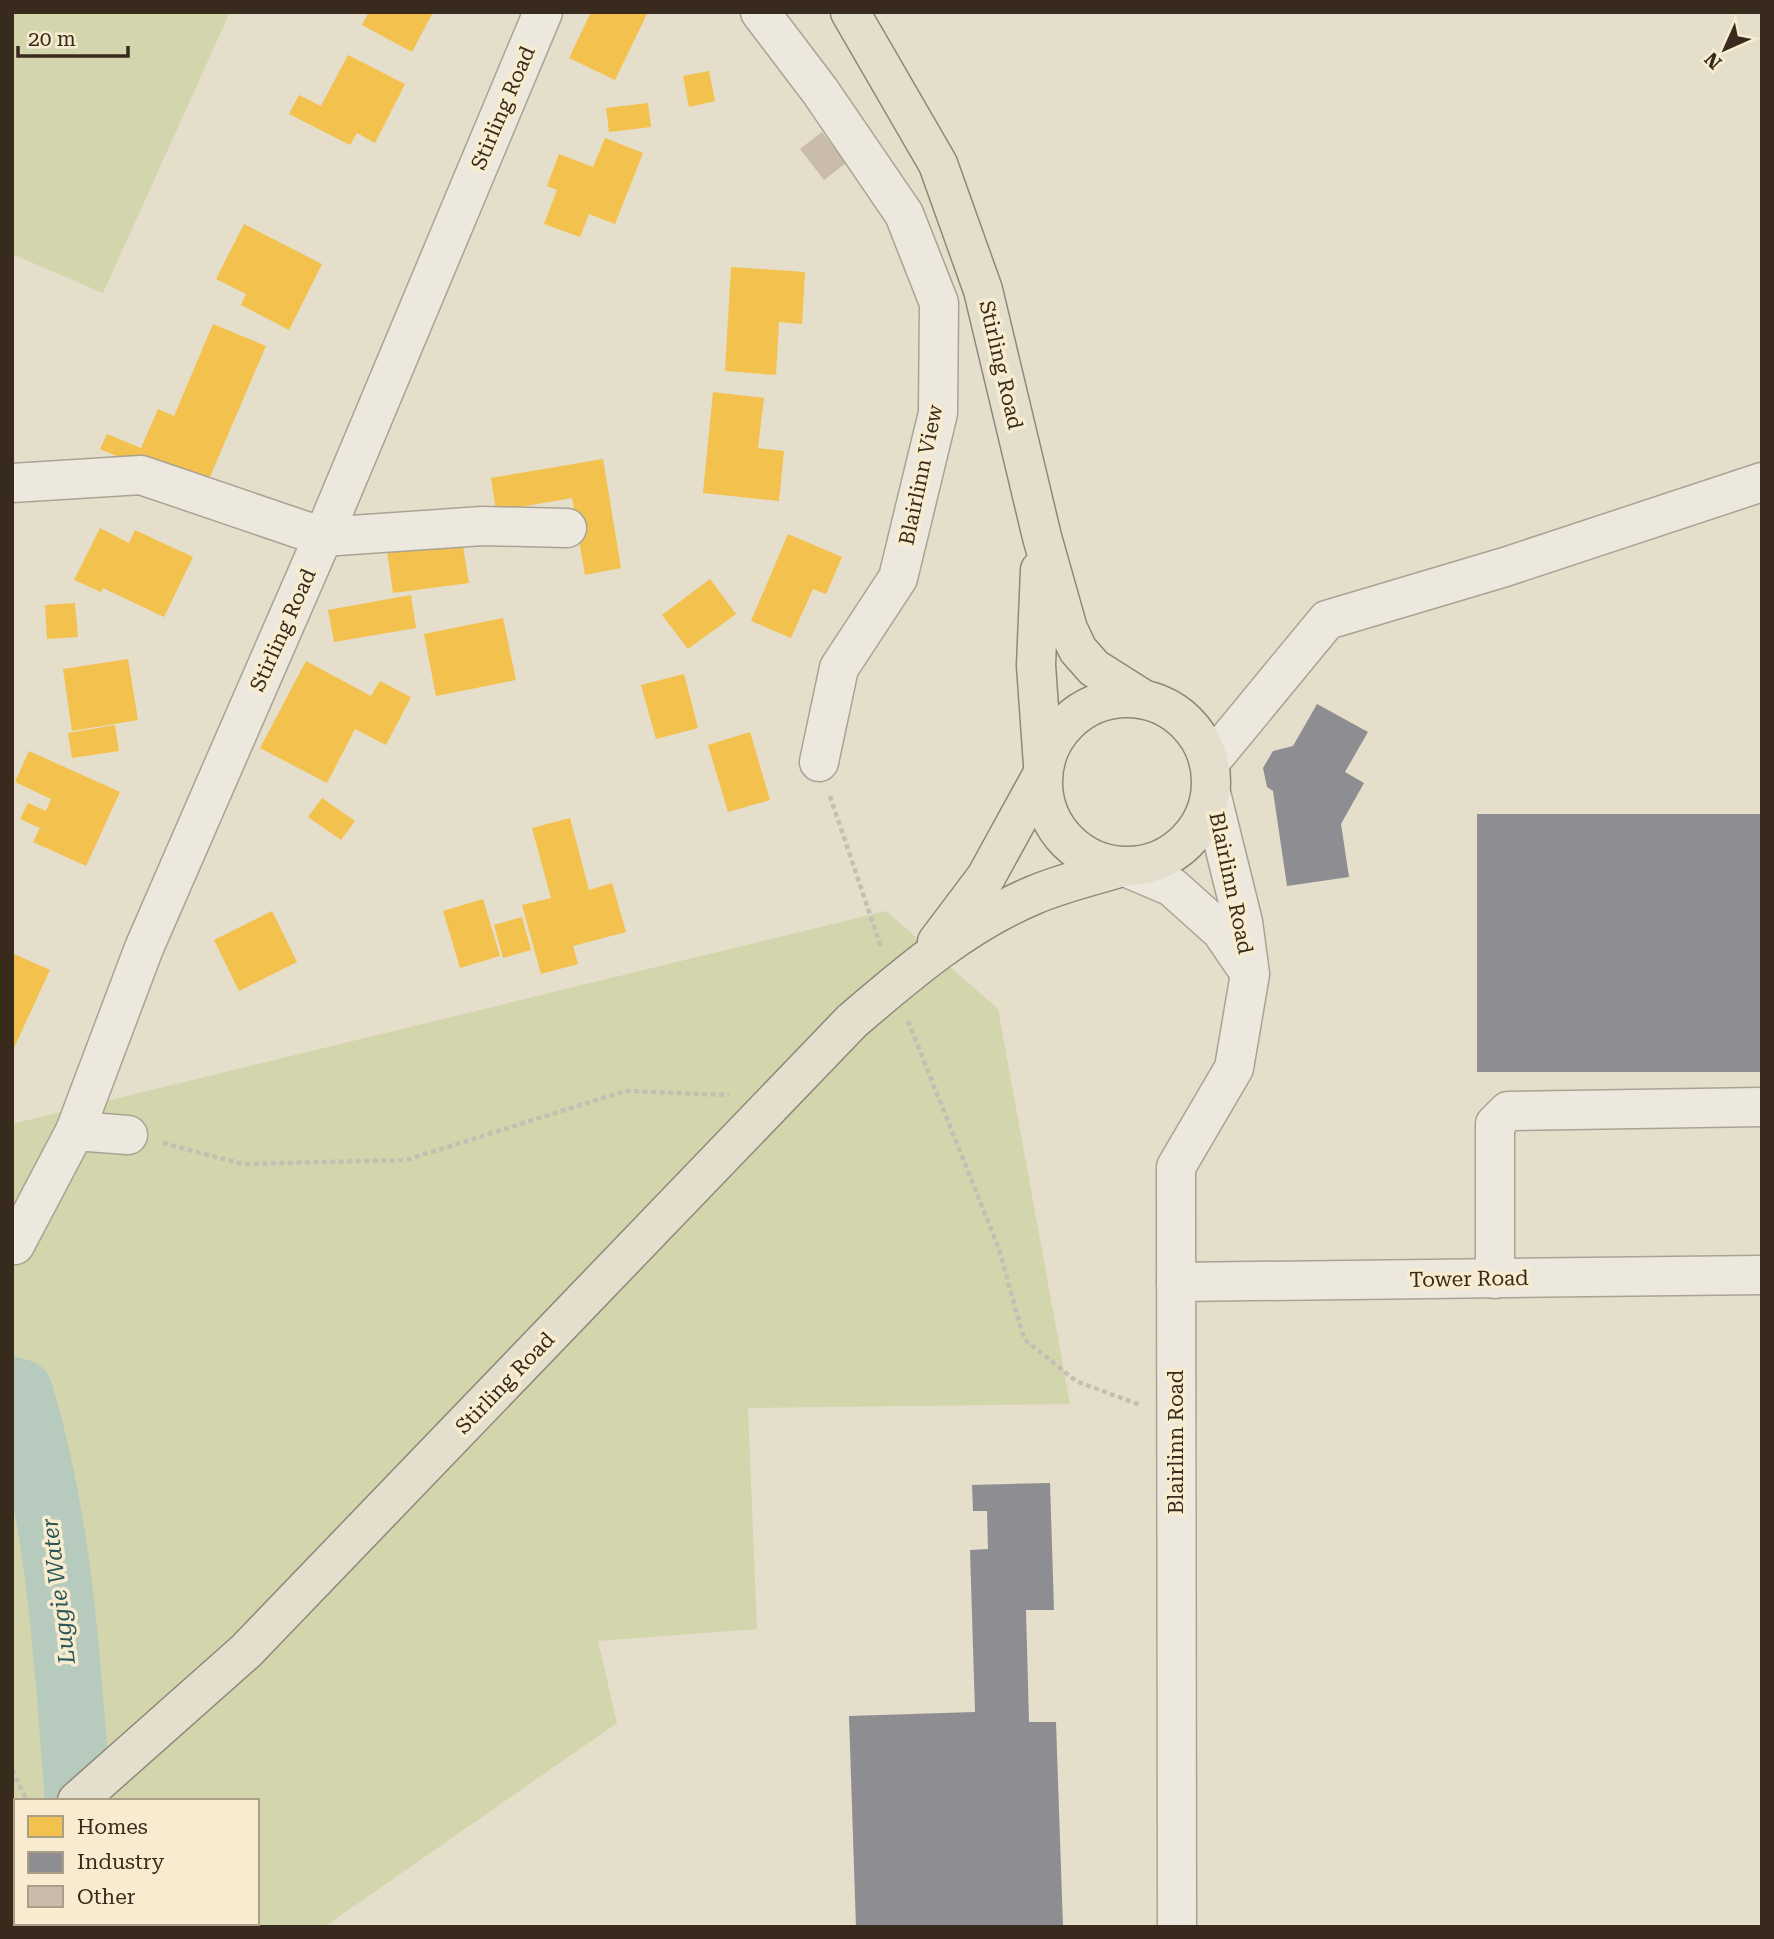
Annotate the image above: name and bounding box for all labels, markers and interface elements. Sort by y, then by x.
scale bar [18,14,128,58]
north arrow [1690,14,1760,84]
text: 20 m [28,27,76,51]
street label: Stirling Road [466,42,540,173]
text: N [1700,47,1727,74]
street label: Stirling Road [974,298,1028,432]
street label: Blairlinn View [894,402,948,547]
street label: Stirling Road [245,564,321,695]
street label: Blairlinn Road [1204,810,1258,957]
street label: Tower Road [1409,1266,1529,1292]
street label: Stirling Road [451,1327,560,1439]
street label: Blairlinn Road [1164,1369,1188,1514]
water label: Luggie Water [36,1516,81,1667]
legend [14,1799,259,1925]
text: Homes [77,1815,148,1839]
text: Industry [77,1850,165,1874]
text: Other [77,1885,136,1909]

